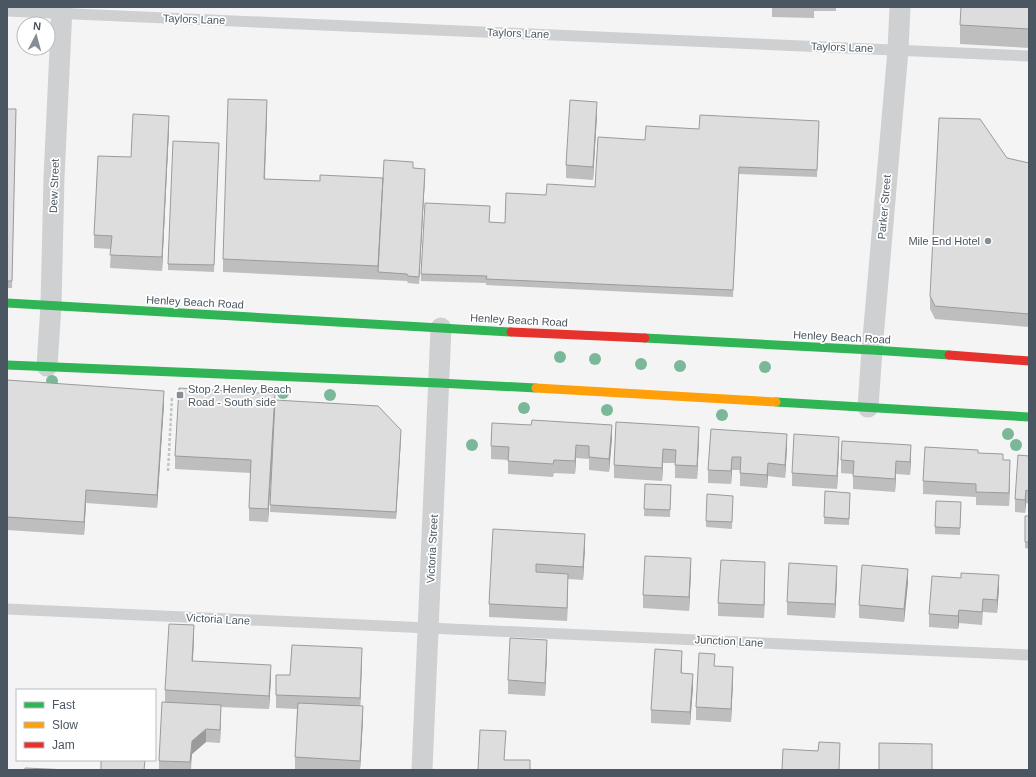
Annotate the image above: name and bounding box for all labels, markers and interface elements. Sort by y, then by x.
street label: Taylors Lane [163,12,225,26]
north arrow [16,16,56,56]
text: N [32,20,42,32]
street label: Taylors Lane [487,26,549,40]
street label: Taylors Lane [811,40,873,54]
street label: Dew Street [47,159,61,213]
street label: Parker Street [875,174,893,240]
place label: Mile End Hotel [908,235,980,247]
marker: Mile End Hotel [983,236,993,246]
street label: Henley Beach Road [146,293,244,311]
street label: Henley Beach Road [470,311,568,329]
street label: Henley Beach Road [793,328,891,346]
place label: Stop 2 Henley Beach Road - South side [188,383,291,408]
marker: Stop 2 Henley Beach Road - South side [175,390,185,400]
street label: Victoria Street [424,514,440,584]
street label: Victoria Lane [186,611,250,627]
street label: Junction Lane [694,633,764,649]
legend [16,689,156,761]
text: Fast [52,698,76,712]
text: Slow [52,718,78,732]
text: Jam [52,738,75,752]

